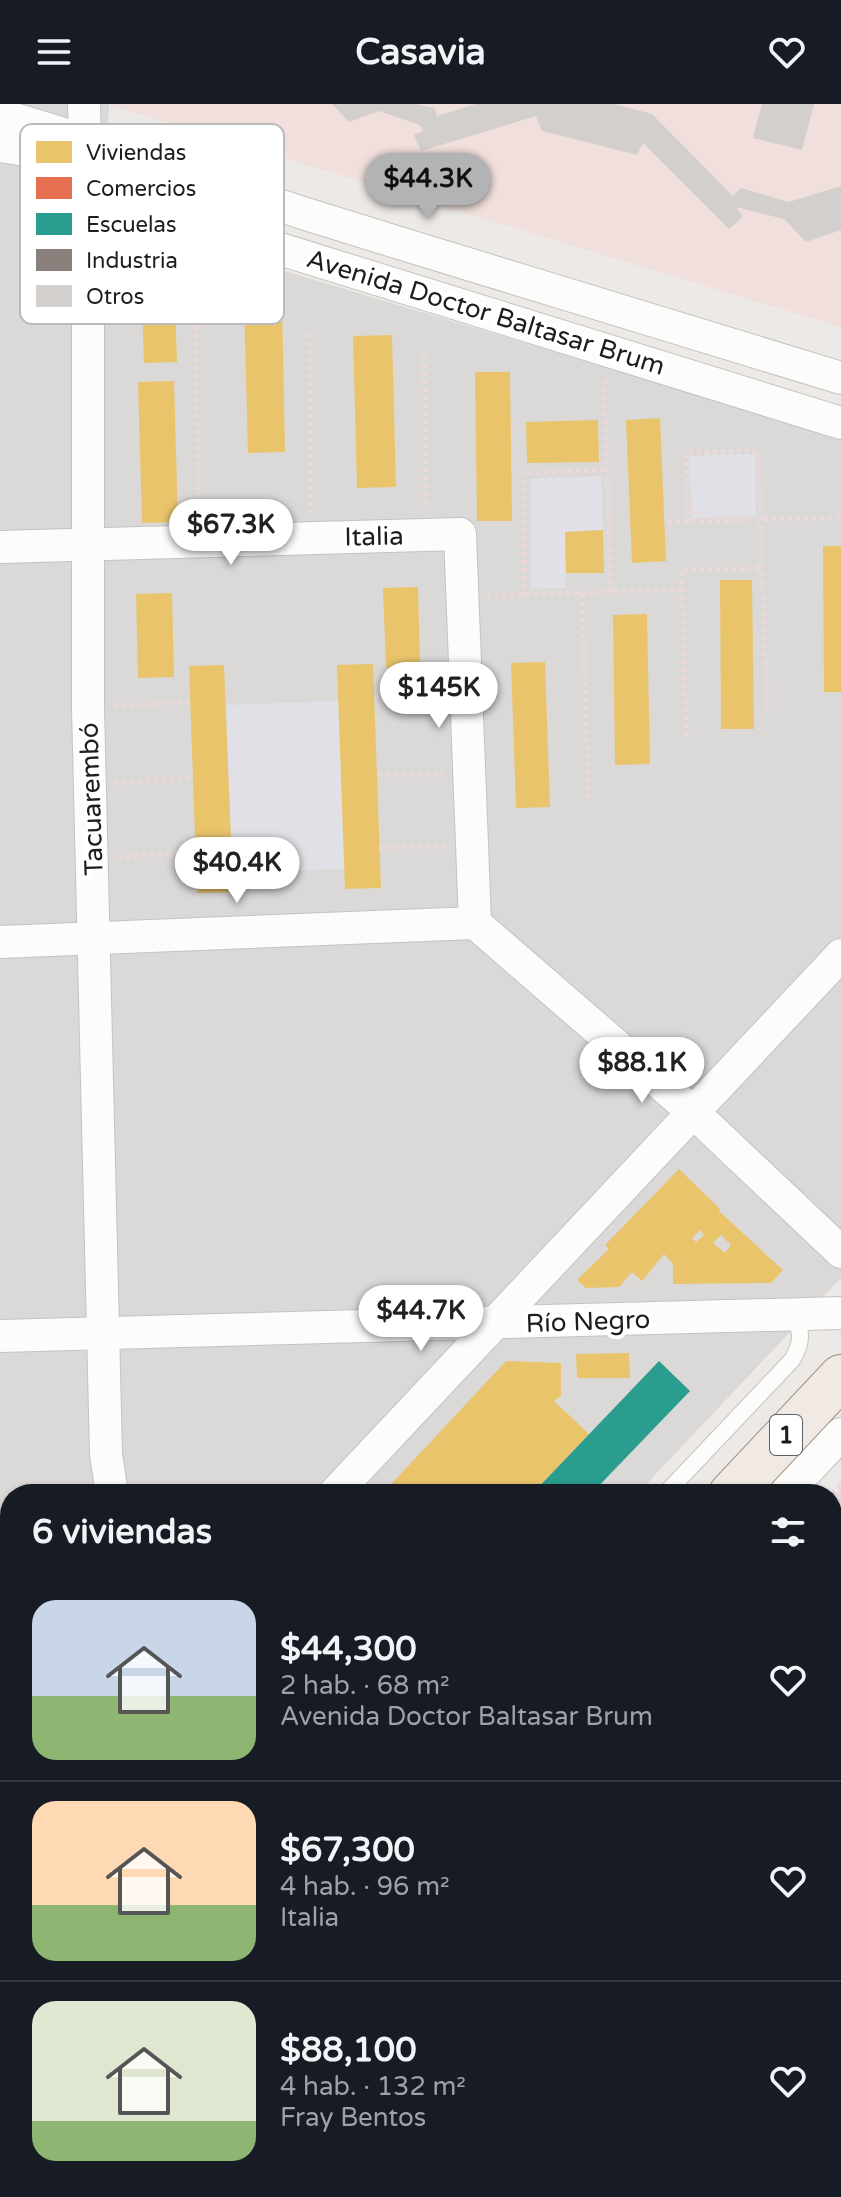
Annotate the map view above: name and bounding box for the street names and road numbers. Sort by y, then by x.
street label: Avenida Doctor Baltasar Brum [303,243,669,382]
street label: Italia [344,520,404,553]
street label: Tacuarembó [73,722,110,876]
street label: Río Negro [525,1304,651,1339]
road number: 1 [770,1415,802,1455]

